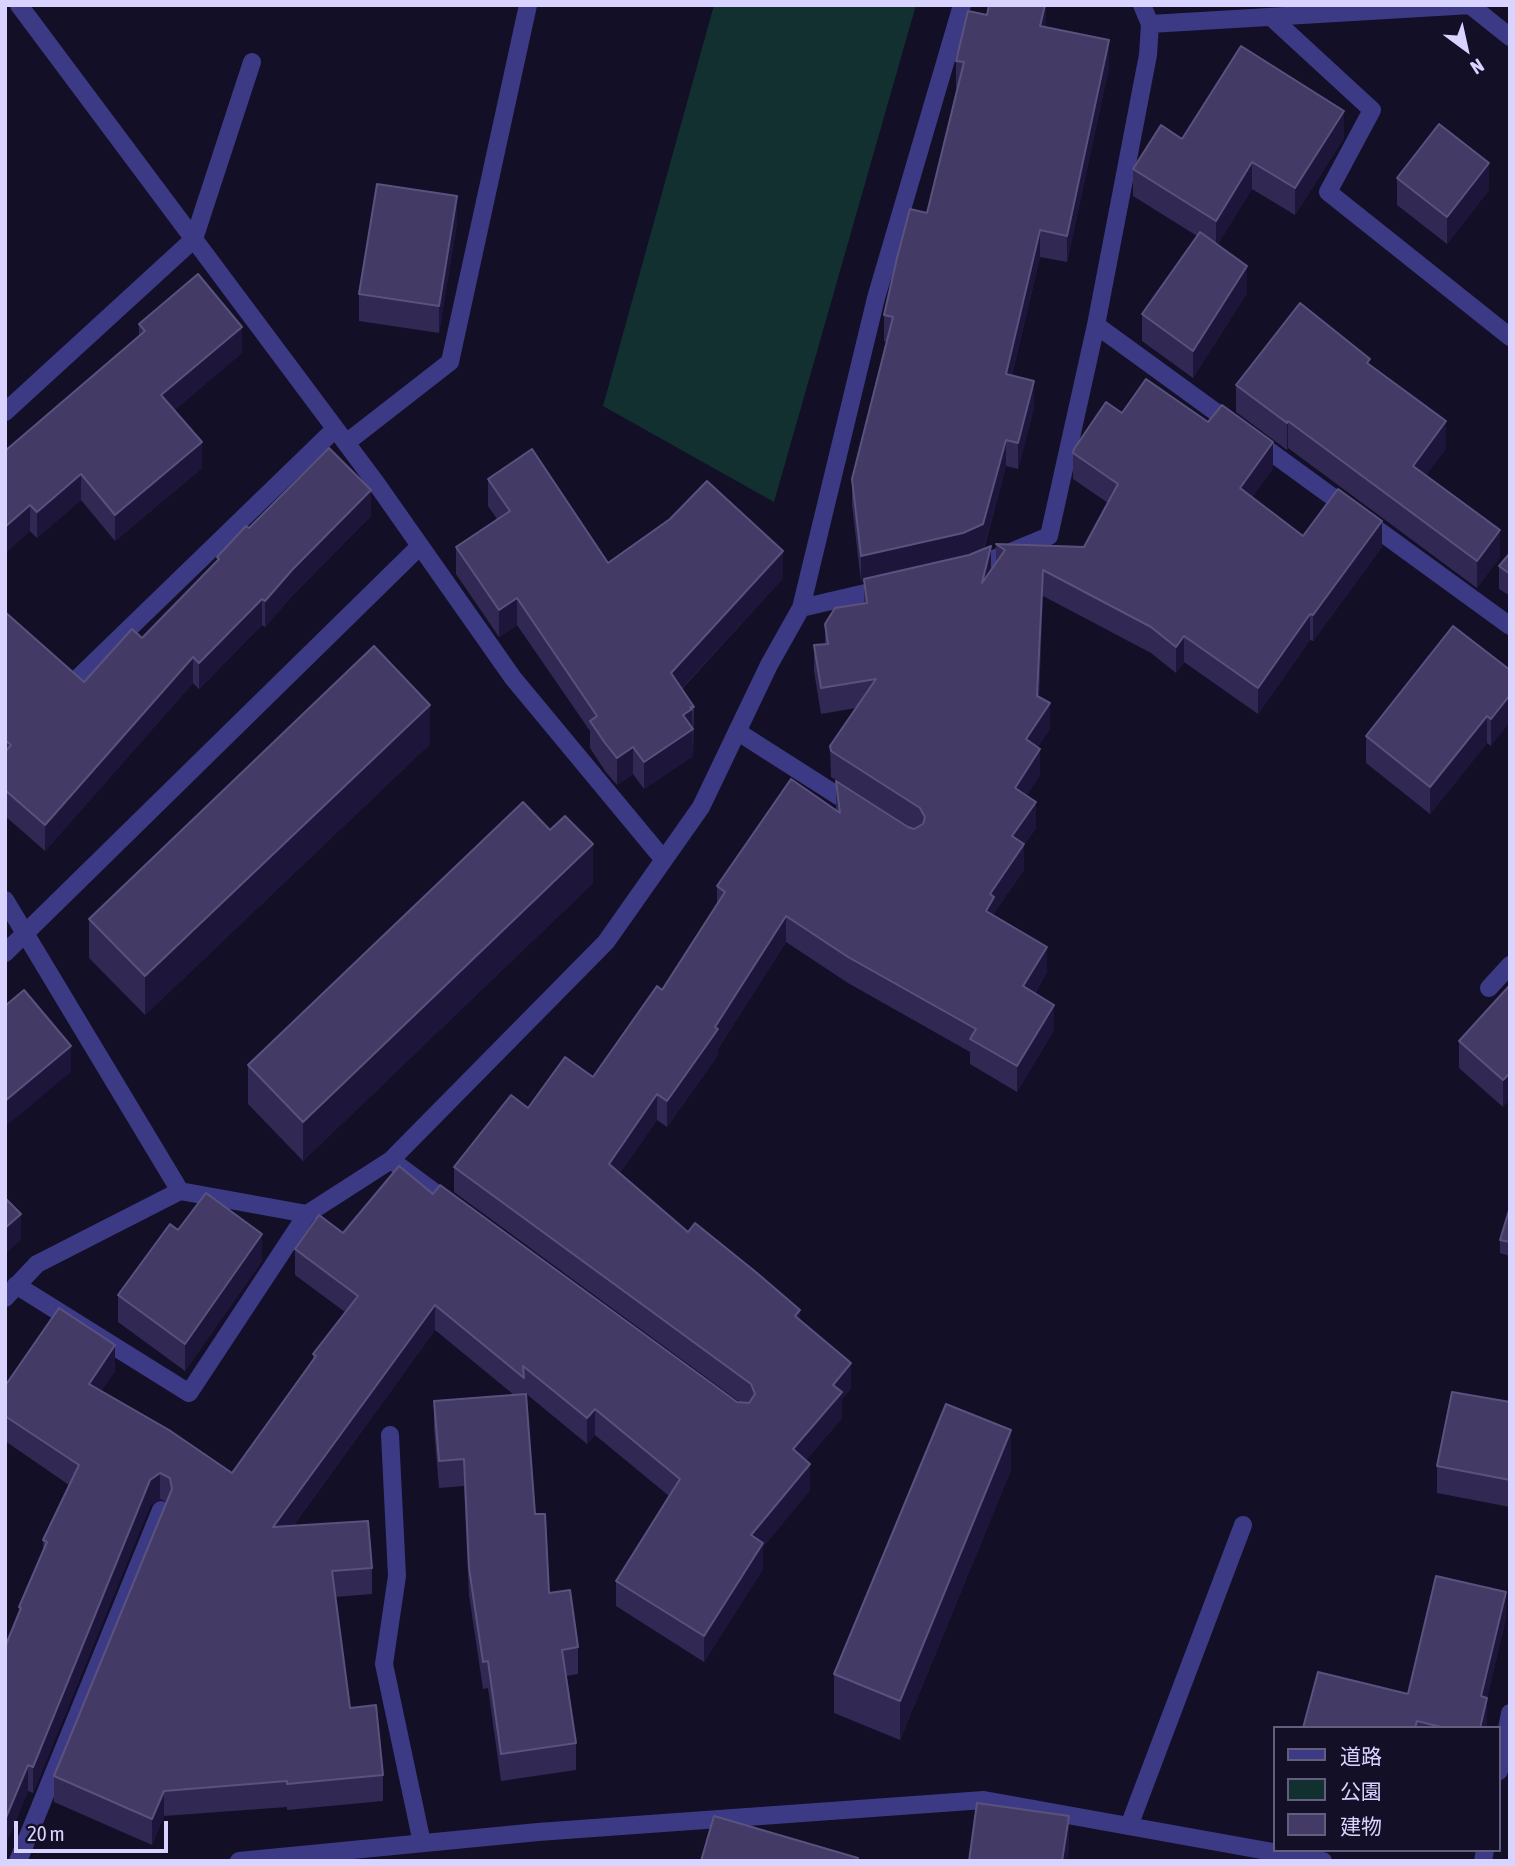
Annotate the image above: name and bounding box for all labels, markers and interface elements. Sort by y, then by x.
north arrow [1431,14,1501,84]
text: N [1467,54,1488,79]
legend [1274,1726,1501,1852]
text: 道路 [1340,1744,1382,1768]
text: 公園 [1340,1779,1382,1803]
scale bar [18,1806,172,1850]
text: 建物 [1340,1814,1382,1838]
text: 20 m [27,1821,65,1845]

